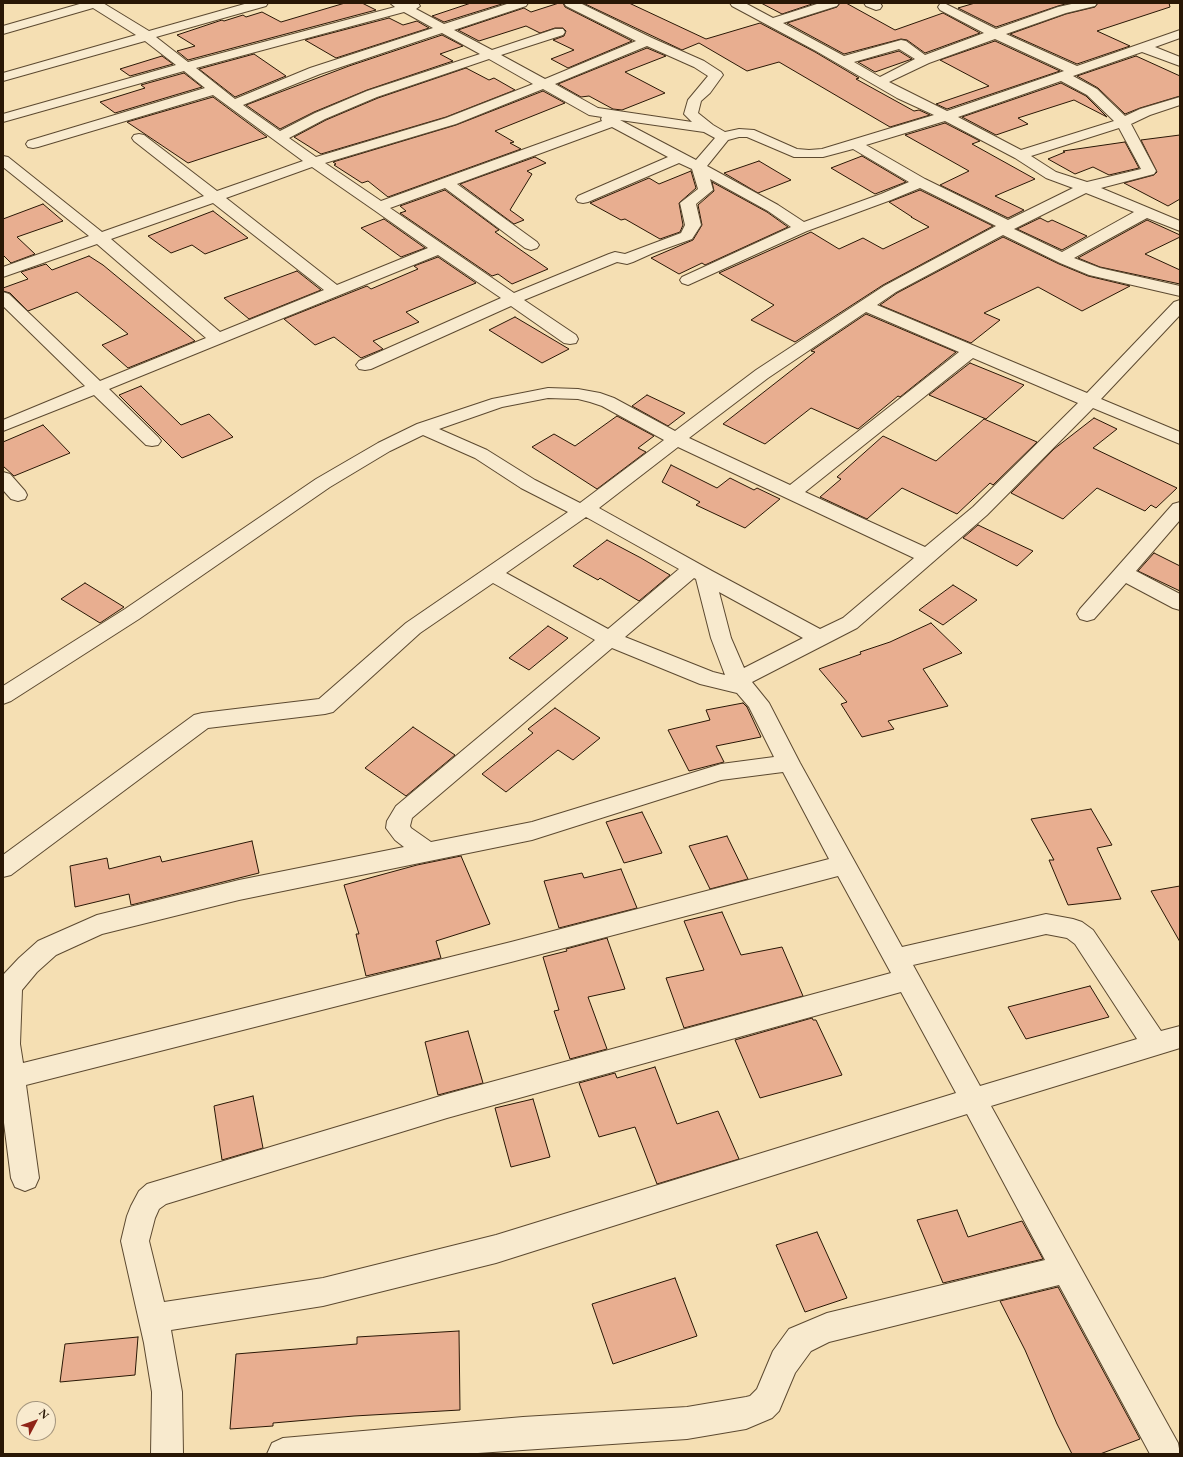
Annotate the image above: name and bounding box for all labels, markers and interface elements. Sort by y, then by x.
north arrow [16,1401,56,1441]
text: N [36,1406,53,1422]

